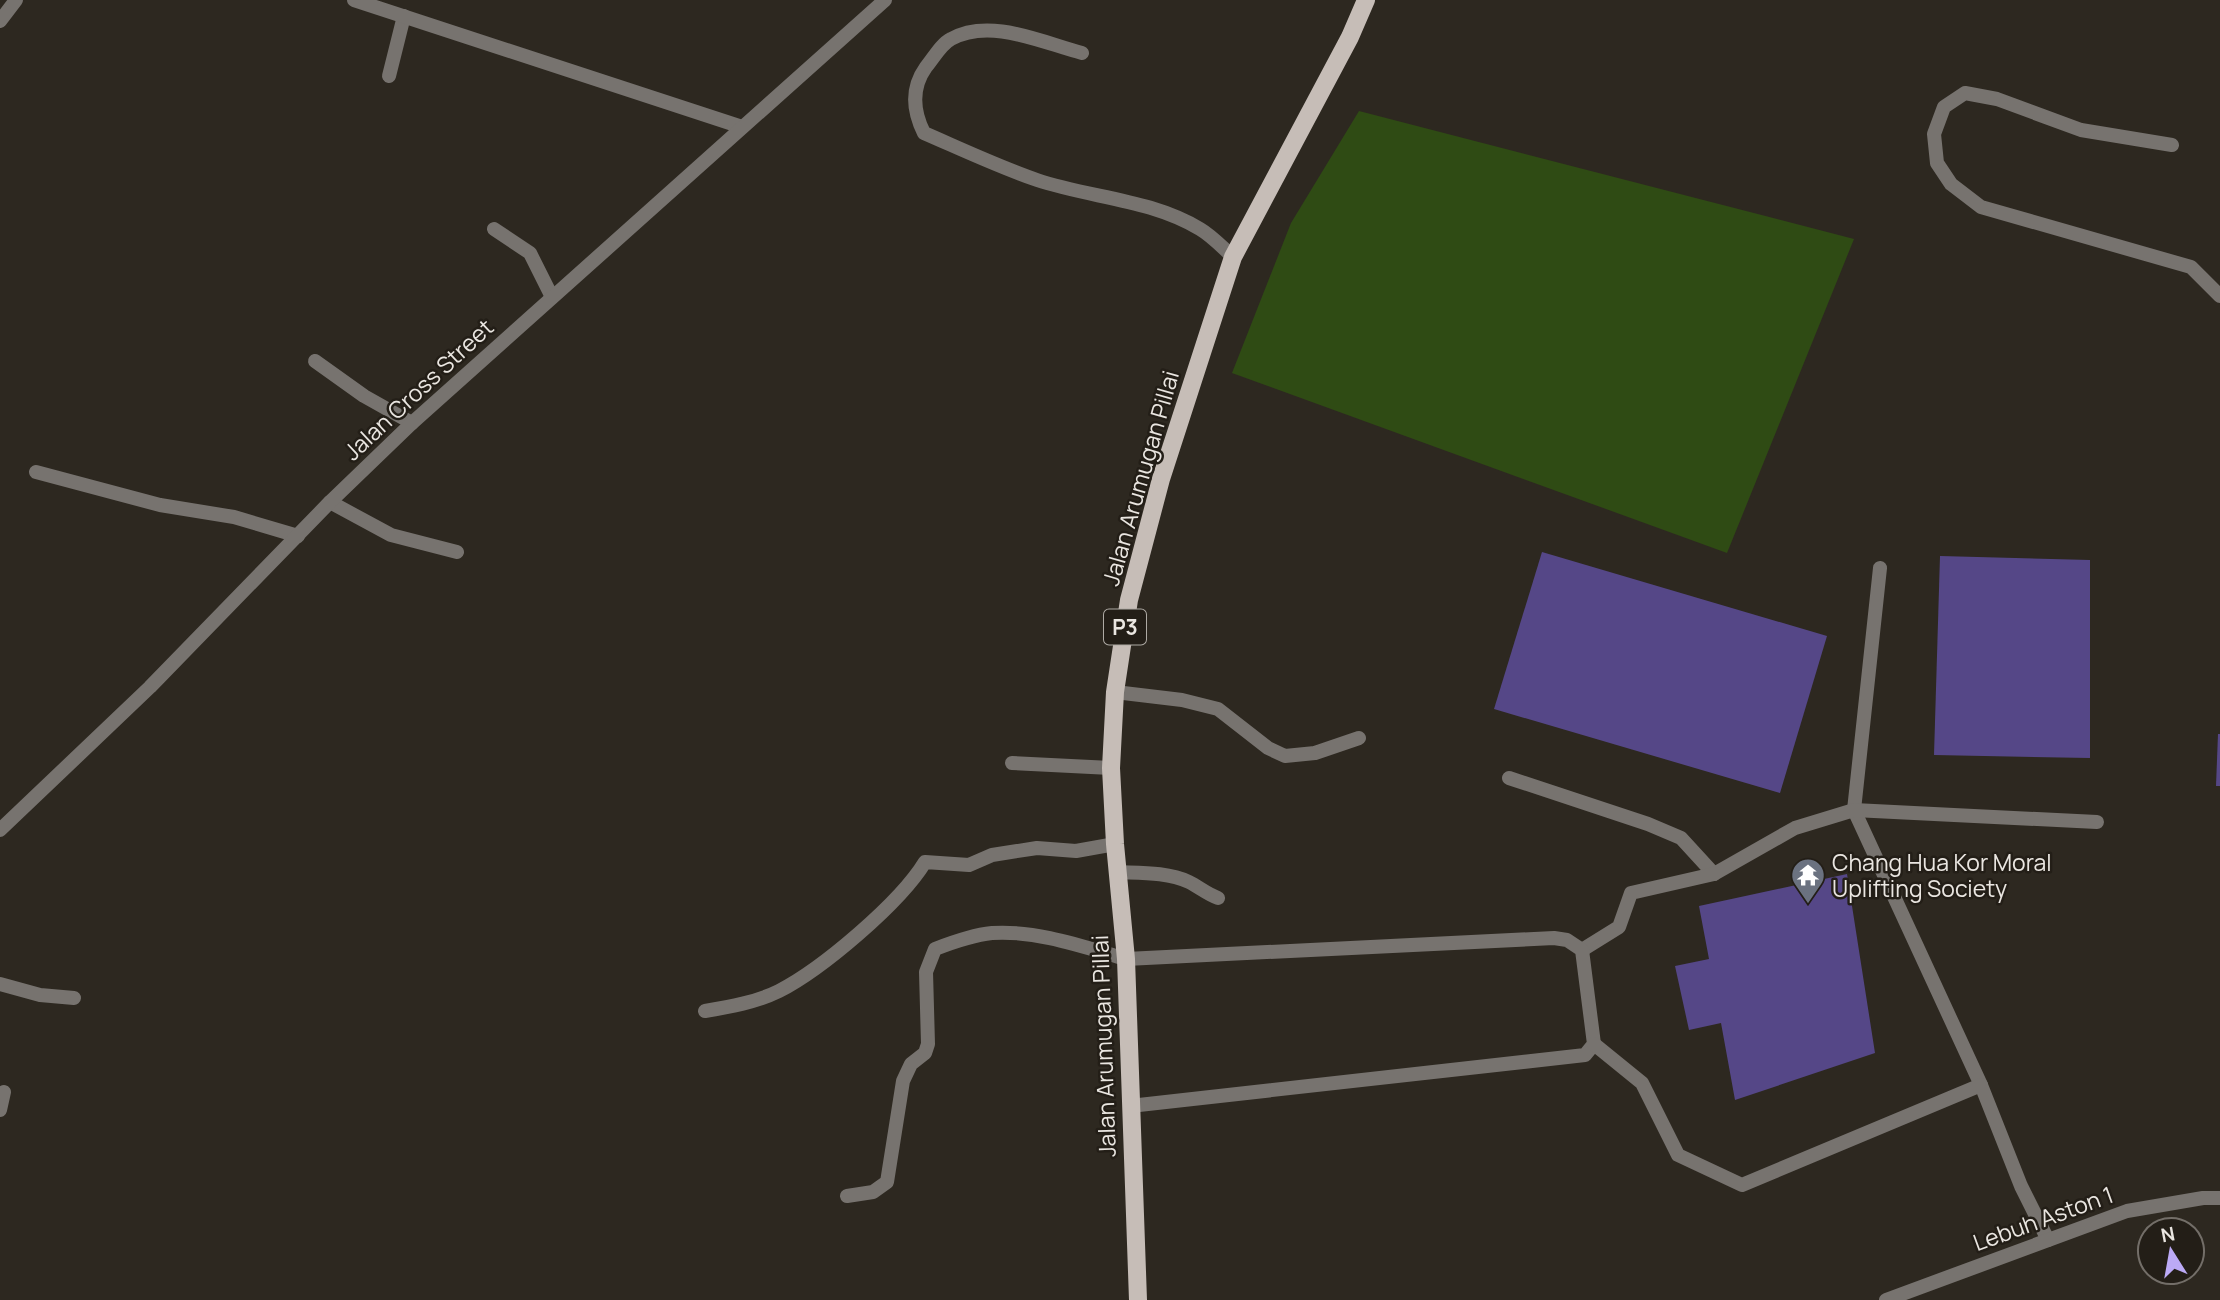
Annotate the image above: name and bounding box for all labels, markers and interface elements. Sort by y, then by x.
street label: Jalan Cross Street [336,311,500,467]
street label: Jalan Arumugan Pillai [1094,367,1186,589]
road number: P3 [1104,610,1146,644]
place label: Chang Hua Kor Moral Uplifting Society [1832,846,2052,904]
temple icon: Chang Hua Kor Moral Uplifting Society [1789,856,1827,905]
street label: Jalan Arumugan Pillai [1083,934,1123,1158]
street label: Lebuh Aston 1 [1968,1178,2118,1258]
north arrow [2136,1216,2206,1286]
text: N [2159,1220,2177,1248]

